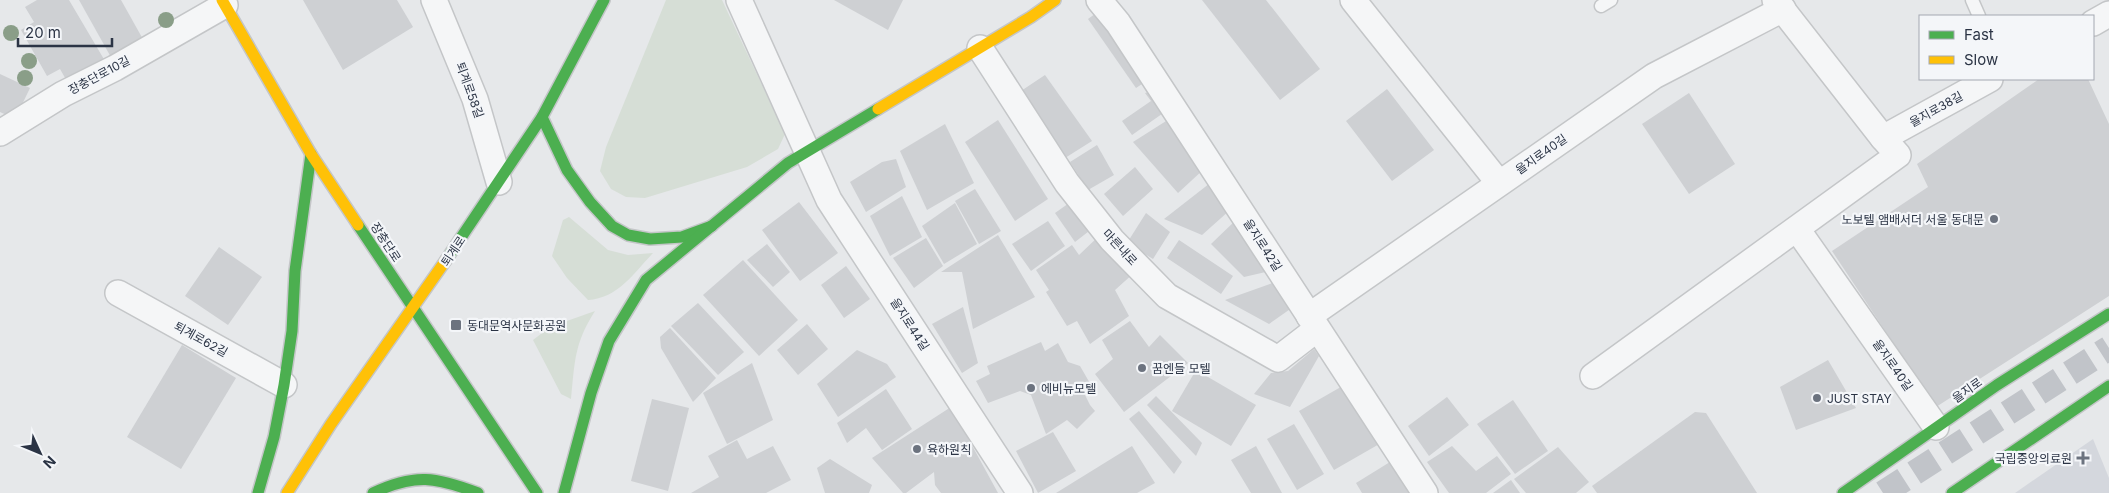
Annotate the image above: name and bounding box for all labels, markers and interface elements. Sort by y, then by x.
scale bar [18,15,111,47]
legend [1919,15,2094,80]
text: 20 m [25,23,61,42]
text: Fast [1964,25,1994,44]
text: Slow [1964,50,1998,69]
street label: 장충단로10길 [66,52,132,98]
street label: 퇴계로58길 [453,60,487,120]
street label: 을지로38길 [1907,88,1965,130]
street label: 을지로40길 [1512,131,1570,177]
place label: 노보텔 앰배서더 서울 동대문 [1841,212,1984,227]
marker: 노보텔 앰배서더 서울 동대문 [1988,213,2000,225]
street label: 을지로42길 [1241,216,1285,274]
street label: 장충단로 [368,219,404,265]
street label: 마른내로 [1099,226,1141,268]
street label: 퇴계로 [438,233,468,269]
street label: 을지로44길 [887,295,933,353]
street label: 퇴계로62길 [172,318,230,360]
marker: 동대문역사문화공원 [449,318,463,332]
place label: 동대문역사문화공원 [467,318,566,333]
street label: 을지로40길 [1870,336,1916,394]
place label: 꿈엔들 모텔 [1152,361,1211,376]
marker: 꿈엔들 모텔 [1136,362,1148,374]
street label: 을지로 [1949,374,1985,406]
place label: 에비뉴모텔 [1041,381,1096,396]
marker: 에비뉴모텔 [1025,382,1037,394]
place label: JUST STAY [1827,391,1892,406]
marker: JUST STAY [1811,392,1823,404]
north arrow [15,428,65,478]
place label: 육하원칙 [927,442,971,457]
marker: 육하원칙 [911,443,923,455]
place label: 국립중앙의료원 [1995,451,2072,466]
marker: 국립중앙의료원 [2076,451,2090,465]
text: N [40,453,60,472]

